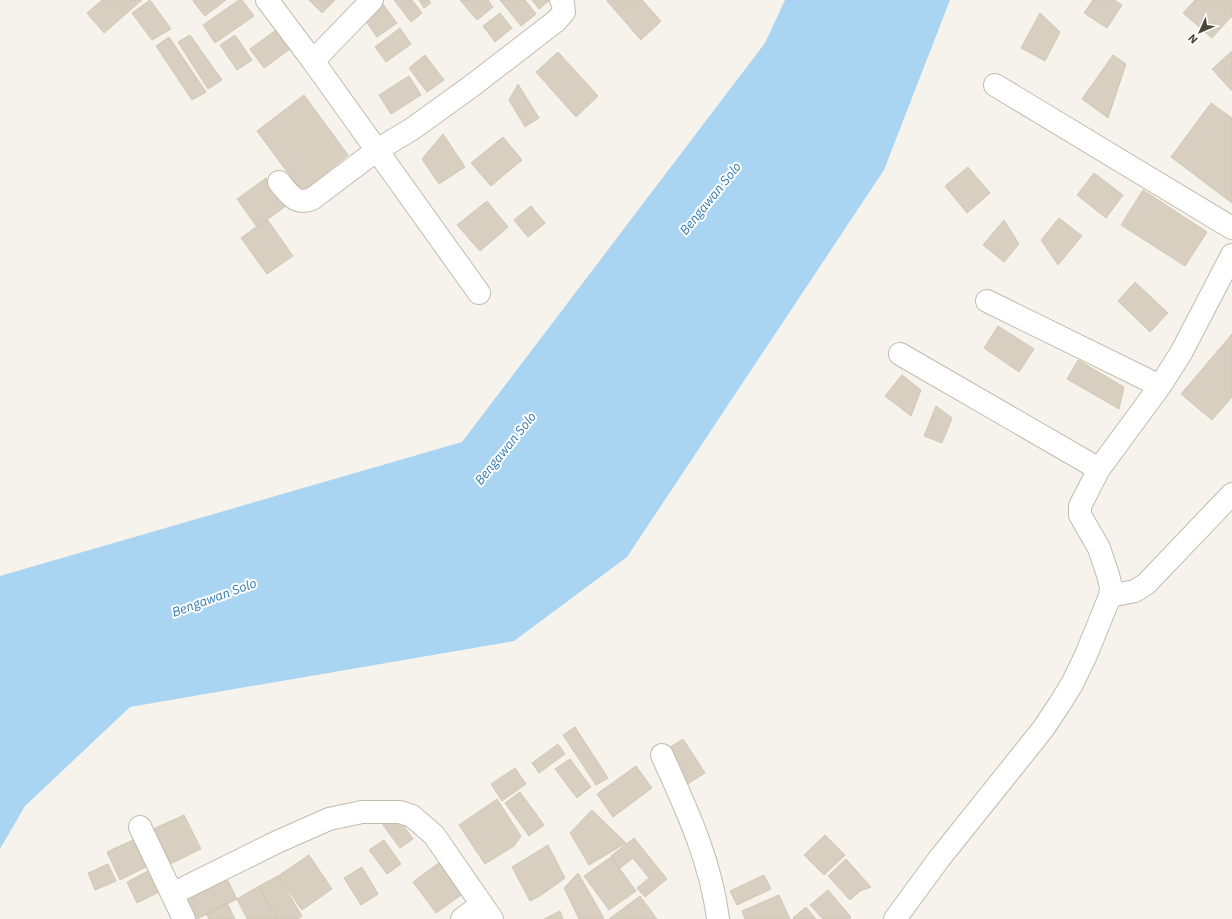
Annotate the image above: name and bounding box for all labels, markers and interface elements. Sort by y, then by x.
north arrow [1180,12,1220,52]
text: N [1185,31,1201,47]
water label: Bengawan Solo [676,158,745,238]
water label: Bengawan Solo [471,408,540,488]
water label: Bengawan Solo [170,574,259,621]

